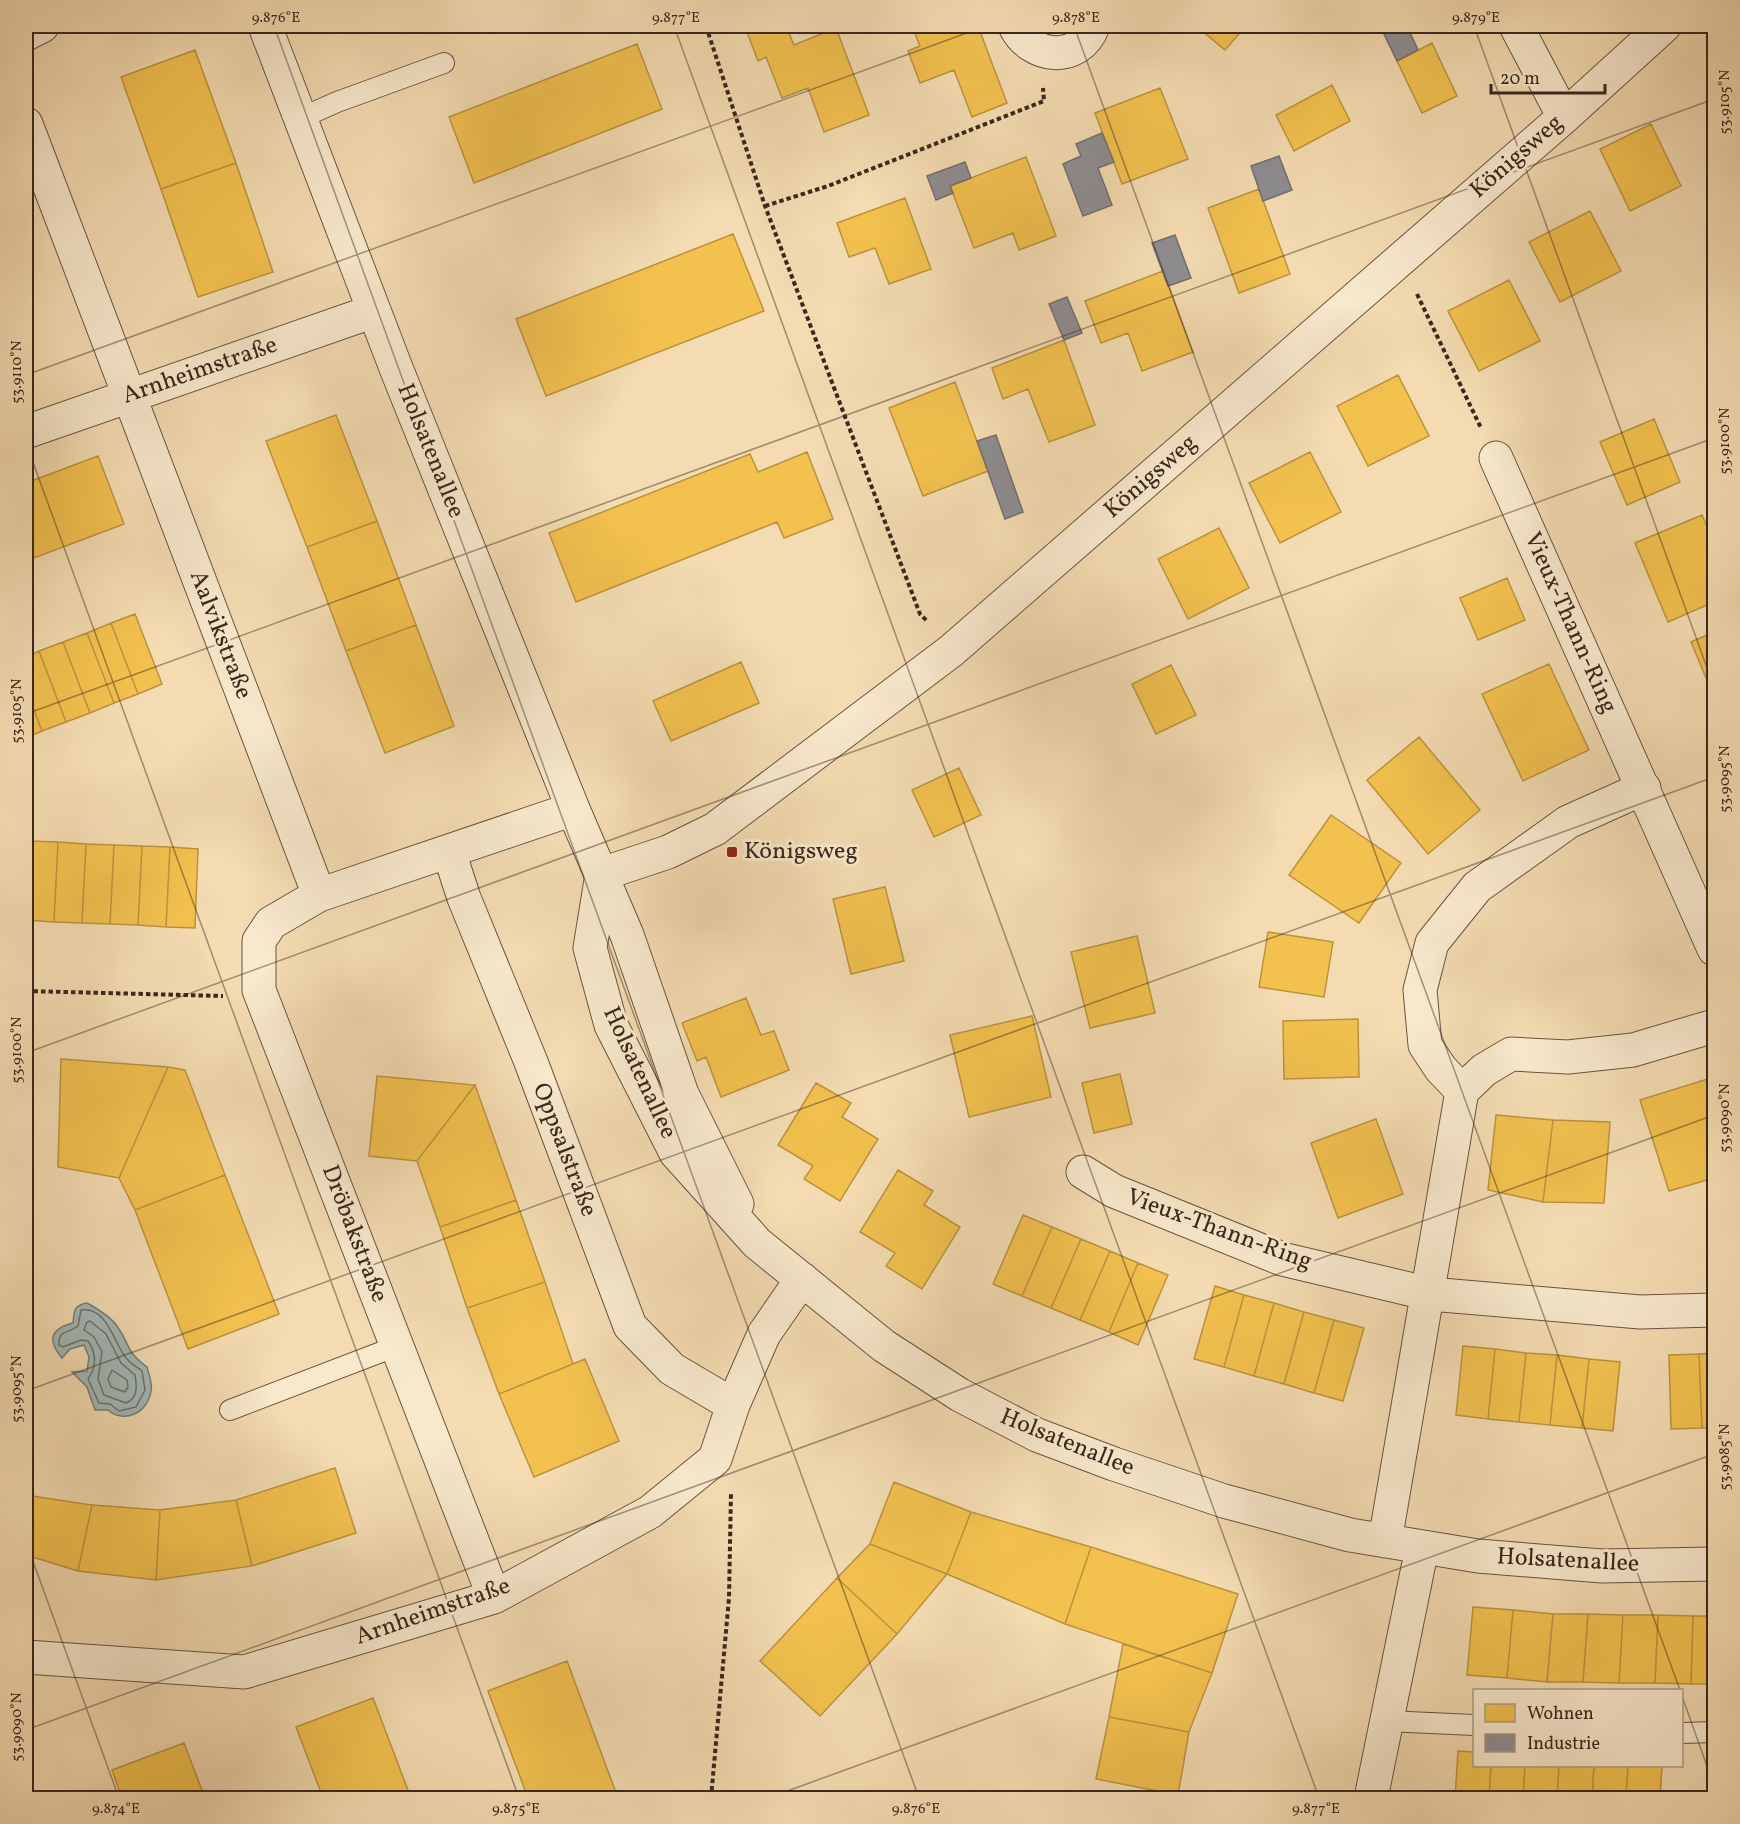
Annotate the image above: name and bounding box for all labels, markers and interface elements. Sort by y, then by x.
text: 9.876°E [252,8,300,29]
text: 9.877°E [652,8,700,29]
text: 9.878°E [1052,8,1100,29]
text: 9.879°E [1452,8,1500,29]
scale bar [1491,57,1605,95]
text: 20 m [1500,67,1540,92]
text: 53.9105°N [1715,70,1736,134]
street label: Königsweg [1463,107,1571,207]
street label: Arnheimstraße [118,329,282,413]
text: 53.9110°N [7,340,28,404]
street label: Holsatenallee [388,379,472,523]
text: 53.9100°N [1715,408,1736,474]
street label: Königsweg [1097,427,1205,527]
street label: Vieux-Thann-Ring [1515,527,1625,719]
street label: Aalvikstraße [180,566,260,704]
text: 53.9105°N [7,679,28,743]
text: 53.9095°N [1715,745,1736,813]
place label: Königsweg [744,835,858,869]
marker: Königsweg [725,845,739,859]
street label: Holsatenallee [593,1001,685,1145]
text: 53.9100°N [7,1017,28,1083]
street label: Oppsalstraße [523,1078,605,1222]
text: 53.9090°N [1715,1083,1736,1153]
street label: Dröbakstraße [312,1160,396,1308]
street label: Vieux-Thann-Ring [1121,1181,1317,1279]
text: 53.9095°N [7,1355,28,1423]
street label: Holsatenallee [995,1401,1139,1485]
text: 53.9085°N [1715,1424,1736,1490]
street label: Holsatenallee [1496,1540,1640,1582]
street label: Arnheimstraße [351,1570,515,1654]
legend [1473,1689,1683,1767]
text: 53.9090°N [7,1692,28,1762]
text: Wohnen [1527,1702,1594,1727]
text: Industrie [1527,1732,1600,1757]
text: 9.874°E [92,1799,140,1820]
text: 9.875°E [492,1799,540,1820]
text: 9.876°E [892,1799,940,1820]
text: 9.877°E [1292,1799,1340,1820]

